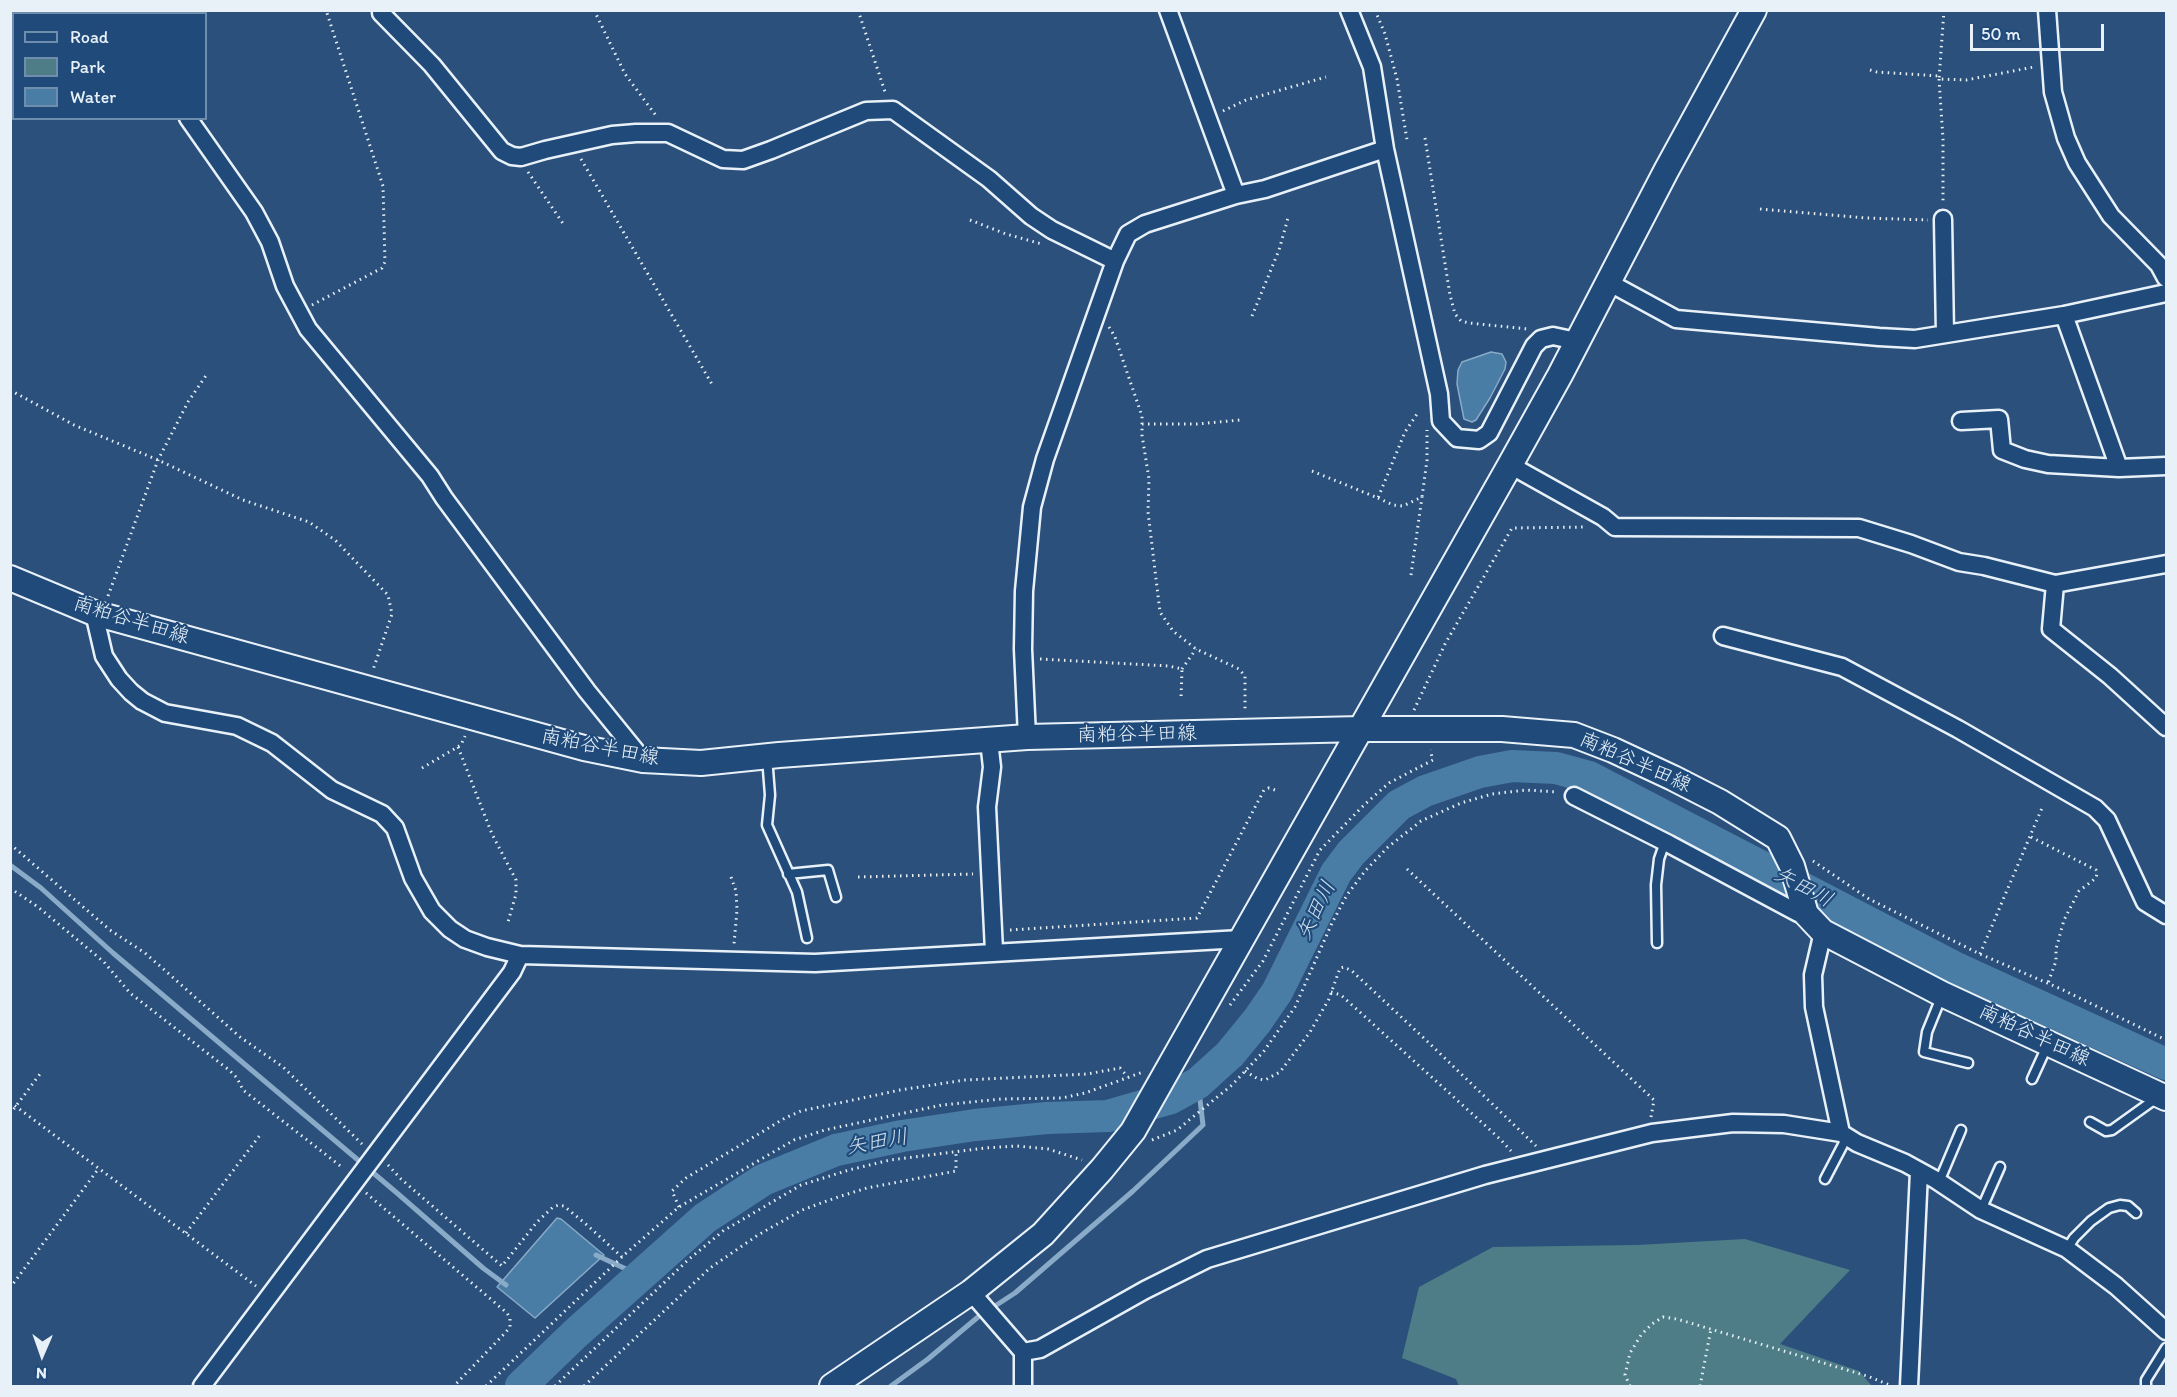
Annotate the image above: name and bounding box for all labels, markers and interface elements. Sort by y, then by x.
legend [12,12,207,120]
scale bar [1973,12,2106,50]
text: 50 m [1981,23,2021,45]
text: Road [70,26,109,48]
text: Park [70,56,105,78]
text: Water [70,86,116,108]
street label: 南粕谷半田線 [70,592,192,650]
street label: 南粕谷半田線 [1077,722,1197,748]
street label: 南粕谷半田線 [539,725,661,771]
street label: 南粕谷半田線 [1575,728,1695,798]
water label: 矢田川 [1769,862,1837,914]
water label: 矢田川 [1292,877,1342,945]
street label: 南粕谷半田線 [1975,1000,2093,1072]
water label: 矢田川 [844,1125,910,1161]
north arrow [12,1325,72,1385]
text: N [36,1364,47,1383]

